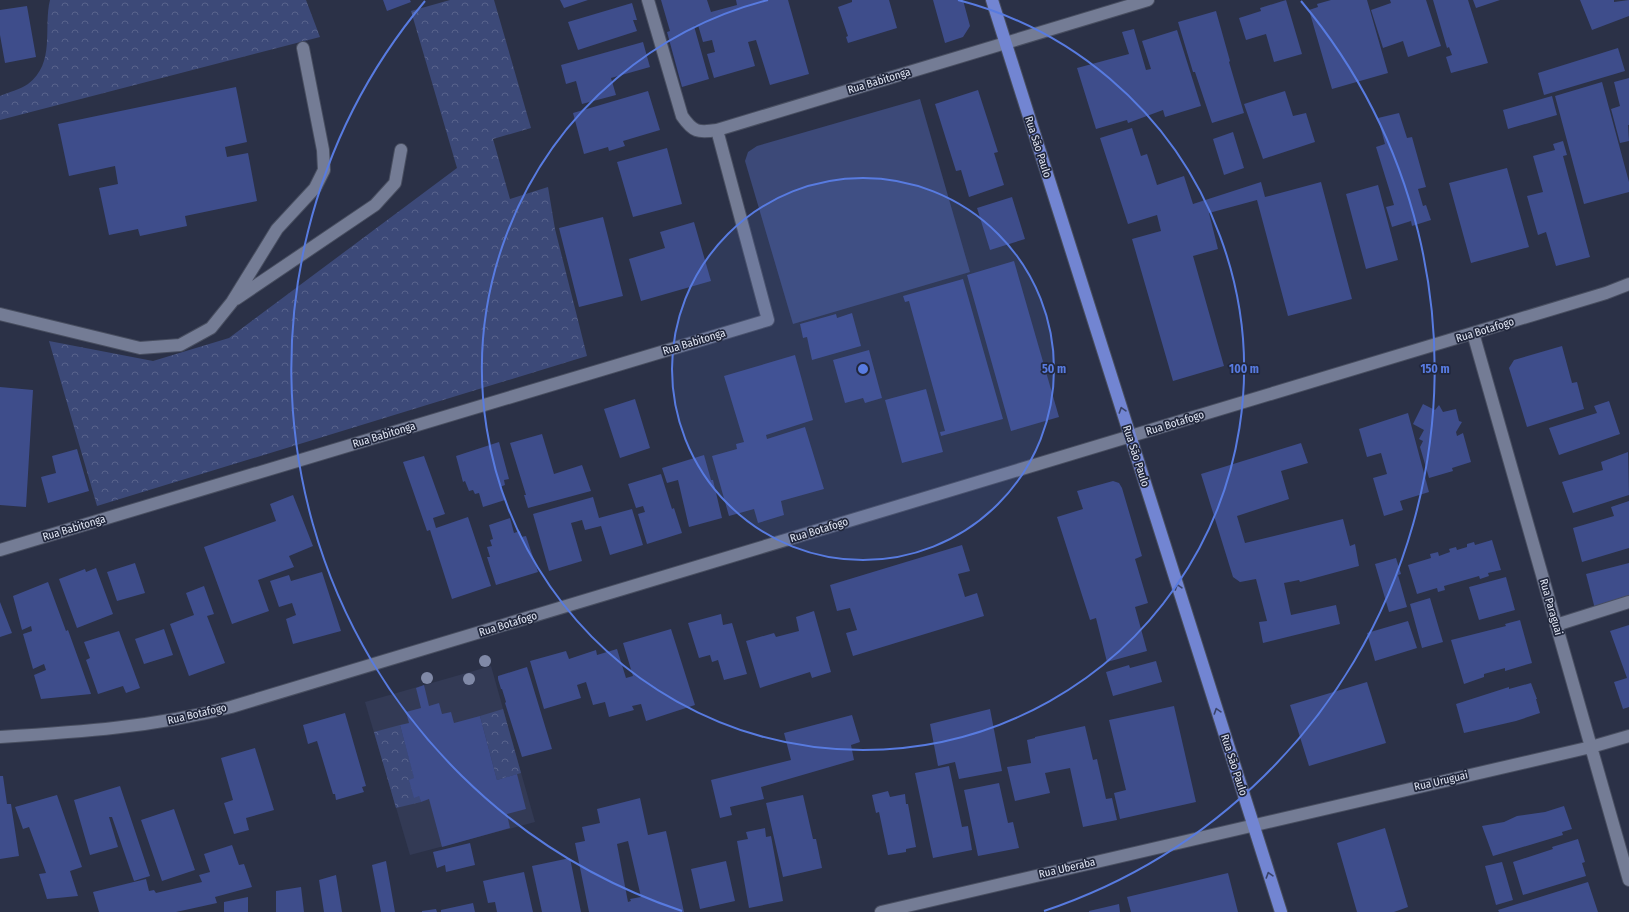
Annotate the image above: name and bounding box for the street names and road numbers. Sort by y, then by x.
street label: Rua Babitonga [846,65,912,97]
street label: Rua São Paulo [1022,115,1054,180]
street label: Rua Botafogo [1454,315,1516,345]
street label: Rua Babitonga [661,326,727,358]
street label: Rua Botafogo [1144,408,1206,438]
street label: Rua Babitonga [351,419,417,451]
street label: Rua São Paulo [1120,424,1152,489]
street label: Rua Babitonga [41,512,107,544]
street label: Rua Botafogo [788,515,850,545]
street label: Rua Paraguai [1537,577,1565,637]
street label: Rua Botafogo [477,609,539,639]
street label: Rua Botafogo [166,701,228,727]
street label: Rua São Paulo [1218,733,1250,798]
street label: Rua Uruguai [1413,768,1469,793]
street label: Rua Uberaba [1038,855,1096,881]

